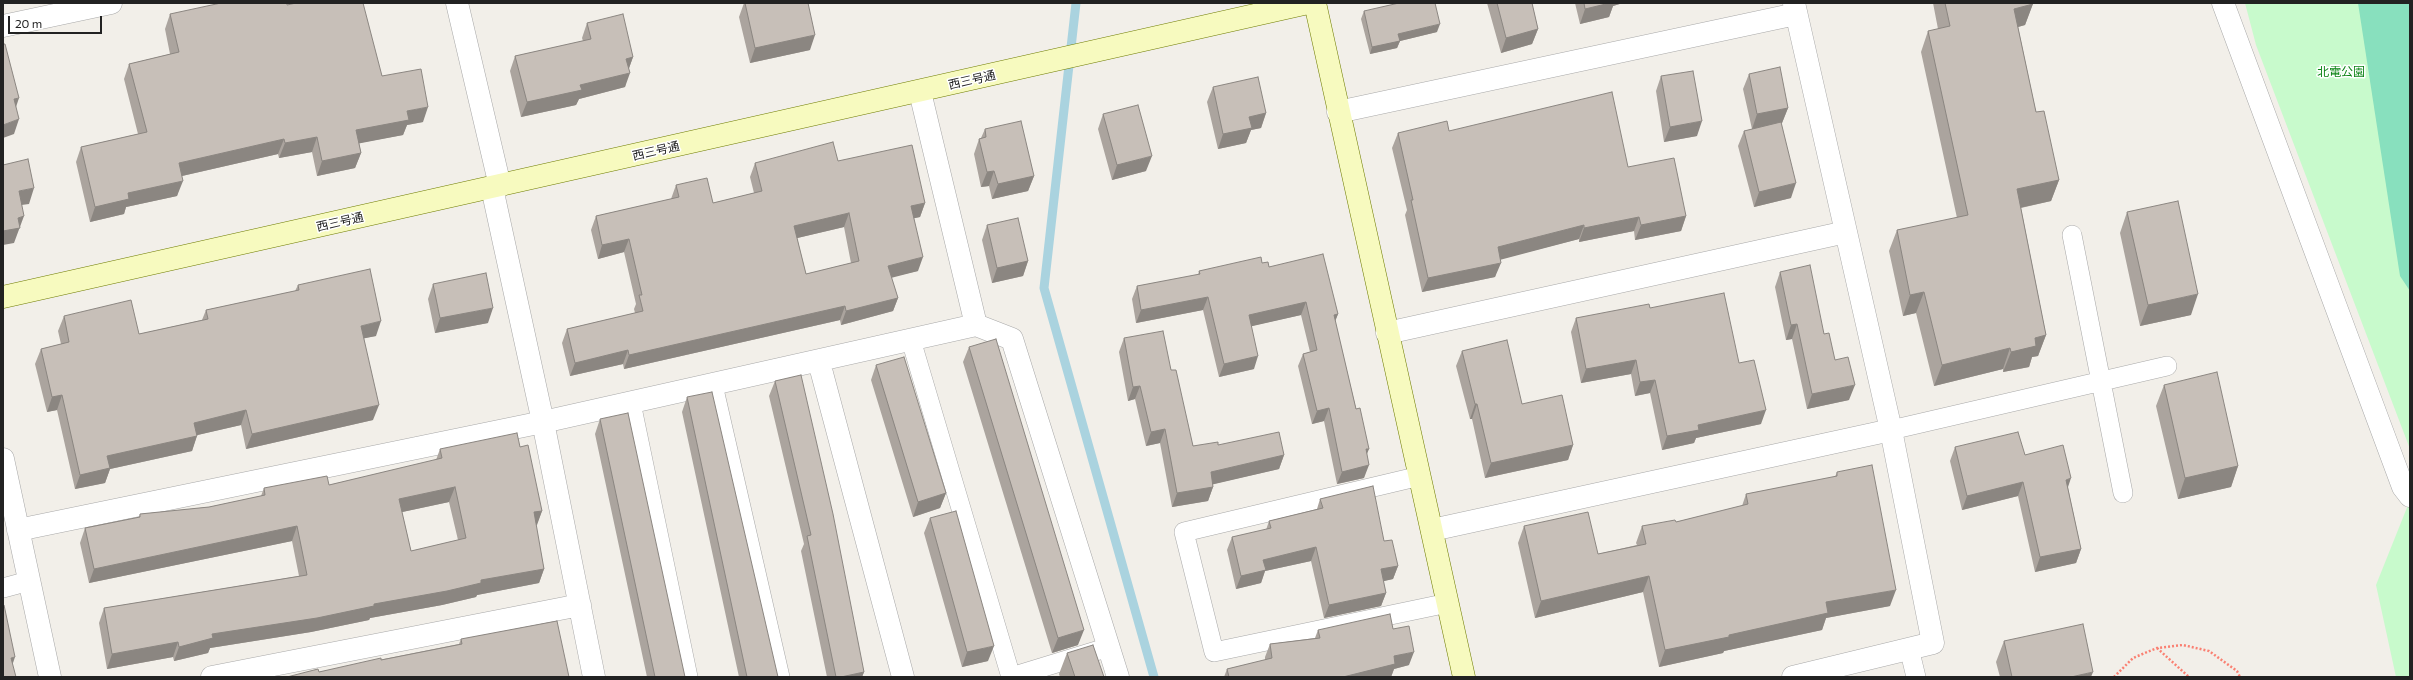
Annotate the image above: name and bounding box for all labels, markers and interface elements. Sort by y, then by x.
scale bar [10,8,104,34]
text: 20 m [15,16,42,30]
park label: 北電公園 [2317,65,2365,79]
street label: 西三号通 [947,68,997,92]
street label: 西三号通 [631,139,681,163]
street label: 西三号通 [315,210,365,234]

